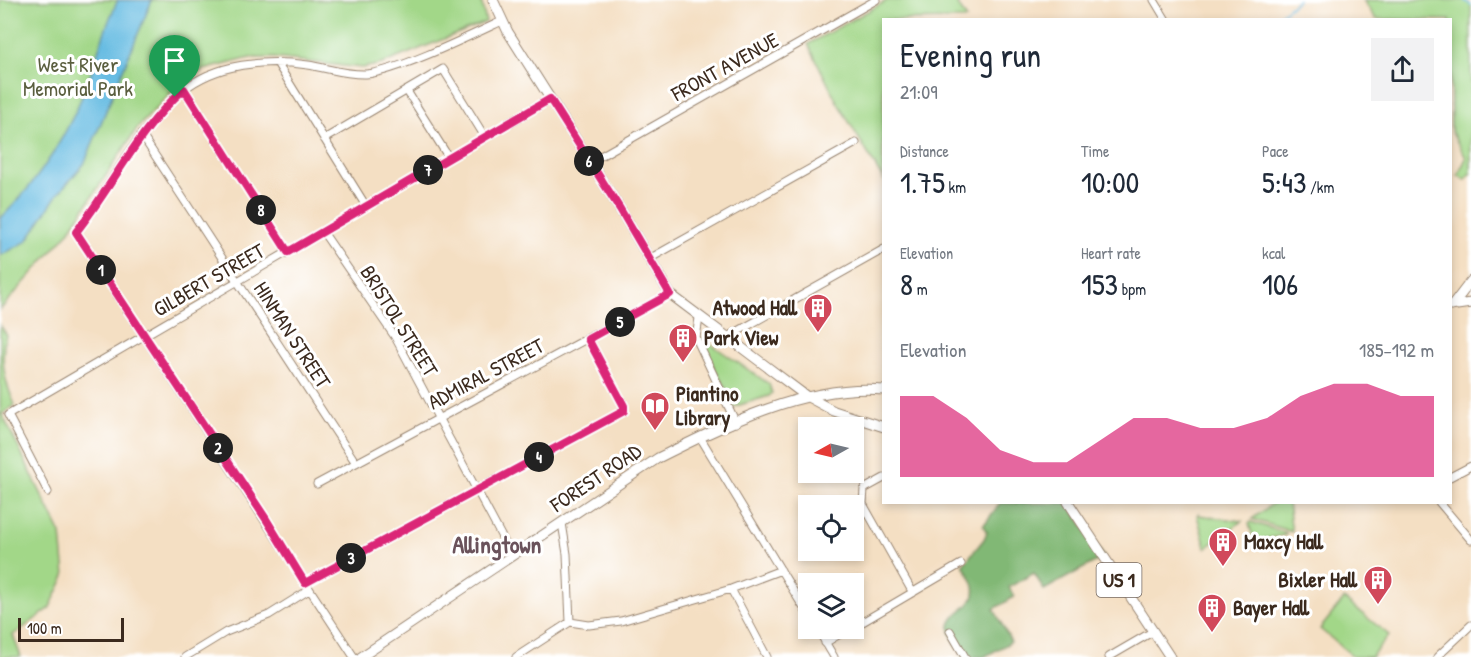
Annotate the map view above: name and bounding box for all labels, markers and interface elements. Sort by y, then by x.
street label: FRONT AVENUE [665,25,784,108]
text: Evening run [900,33,1041,77]
pin [149,35,200,97]
button: share [1371,38,1434,101]
icon: arrive [158,44,191,77]
park label: West River Memorial Park [23,50,133,103]
text: 21:09 [900,78,938,105]
text: Distance [900,140,949,162]
text: Time [1081,140,1109,162]
text: Pace [1262,140,1289,162]
pin: 6 [574,146,604,176]
text: 6 [586,150,592,172]
pin: 7 [413,155,443,185]
text: 7 [424,159,432,181]
text: 1.75 [900,162,945,202]
text: 10:00 [1081,162,1139,202]
text: 5:43 [1262,162,1306,202]
text: km [945,176,966,198]
text: /km [1306,176,1334,198]
pin: 8 [246,195,276,225]
text: 8 [258,199,264,221]
street label: GILBERT STREET [148,235,271,323]
text: Elevation [900,242,953,264]
text: Heart rate [1081,242,1141,264]
text: kcal [1262,242,1285,264]
pin: 1 [86,255,116,285]
text: 1 [98,259,104,281]
street label: BRISTOL STREET [354,259,446,383]
text: 8 [900,264,913,304]
text: 153 [1081,264,1118,304]
text: 106 [1262,264,1298,304]
street label: HINMAN STREET [247,276,338,395]
text: m [913,278,928,300]
text: bpm [1118,278,1146,300]
building icon: Atwood Hall [802,292,834,334]
place label: Atwood Hall [713,293,798,322]
pin: 5 [605,307,635,337]
text: 5 [617,311,623,333]
building icon: Park View [667,322,699,364]
place label: Park View [704,323,779,352]
street label: ADMIRAL STREET [423,330,550,416]
text: Elevation [900,336,966,363]
text: 185–192 m [1359,336,1434,363]
place label: Piantino Library [676,379,739,433]
library icon: Piantino Library [639,390,671,432]
north arrow [798,417,864,483]
map controls [798,417,864,639]
pin: 2 [203,433,233,463]
street label: FOREST ROAD [544,436,647,519]
text: 2 [214,437,222,459]
pin: 4 [524,442,554,472]
text: 4 [536,446,542,468]
button: locate [798,495,864,561]
building icon: Maxcy Hall [1207,526,1239,568]
place label: Maxcy Hall [1244,527,1324,557]
district label: Allingtown [453,528,542,561]
pin: 3 [336,543,366,573]
text: 3 [347,547,355,569]
road number: US 1 [1096,563,1142,597]
building icon: Bixler Hall [1362,564,1394,606]
place label: Bixler Hall [1278,565,1358,594]
button: layers [798,573,864,639]
building icon: Bayer Hall [1196,592,1228,634]
place label: Bayer Hall [1233,593,1310,623]
scale bar [18,615,124,642]
text: 100 m [27,617,62,639]

